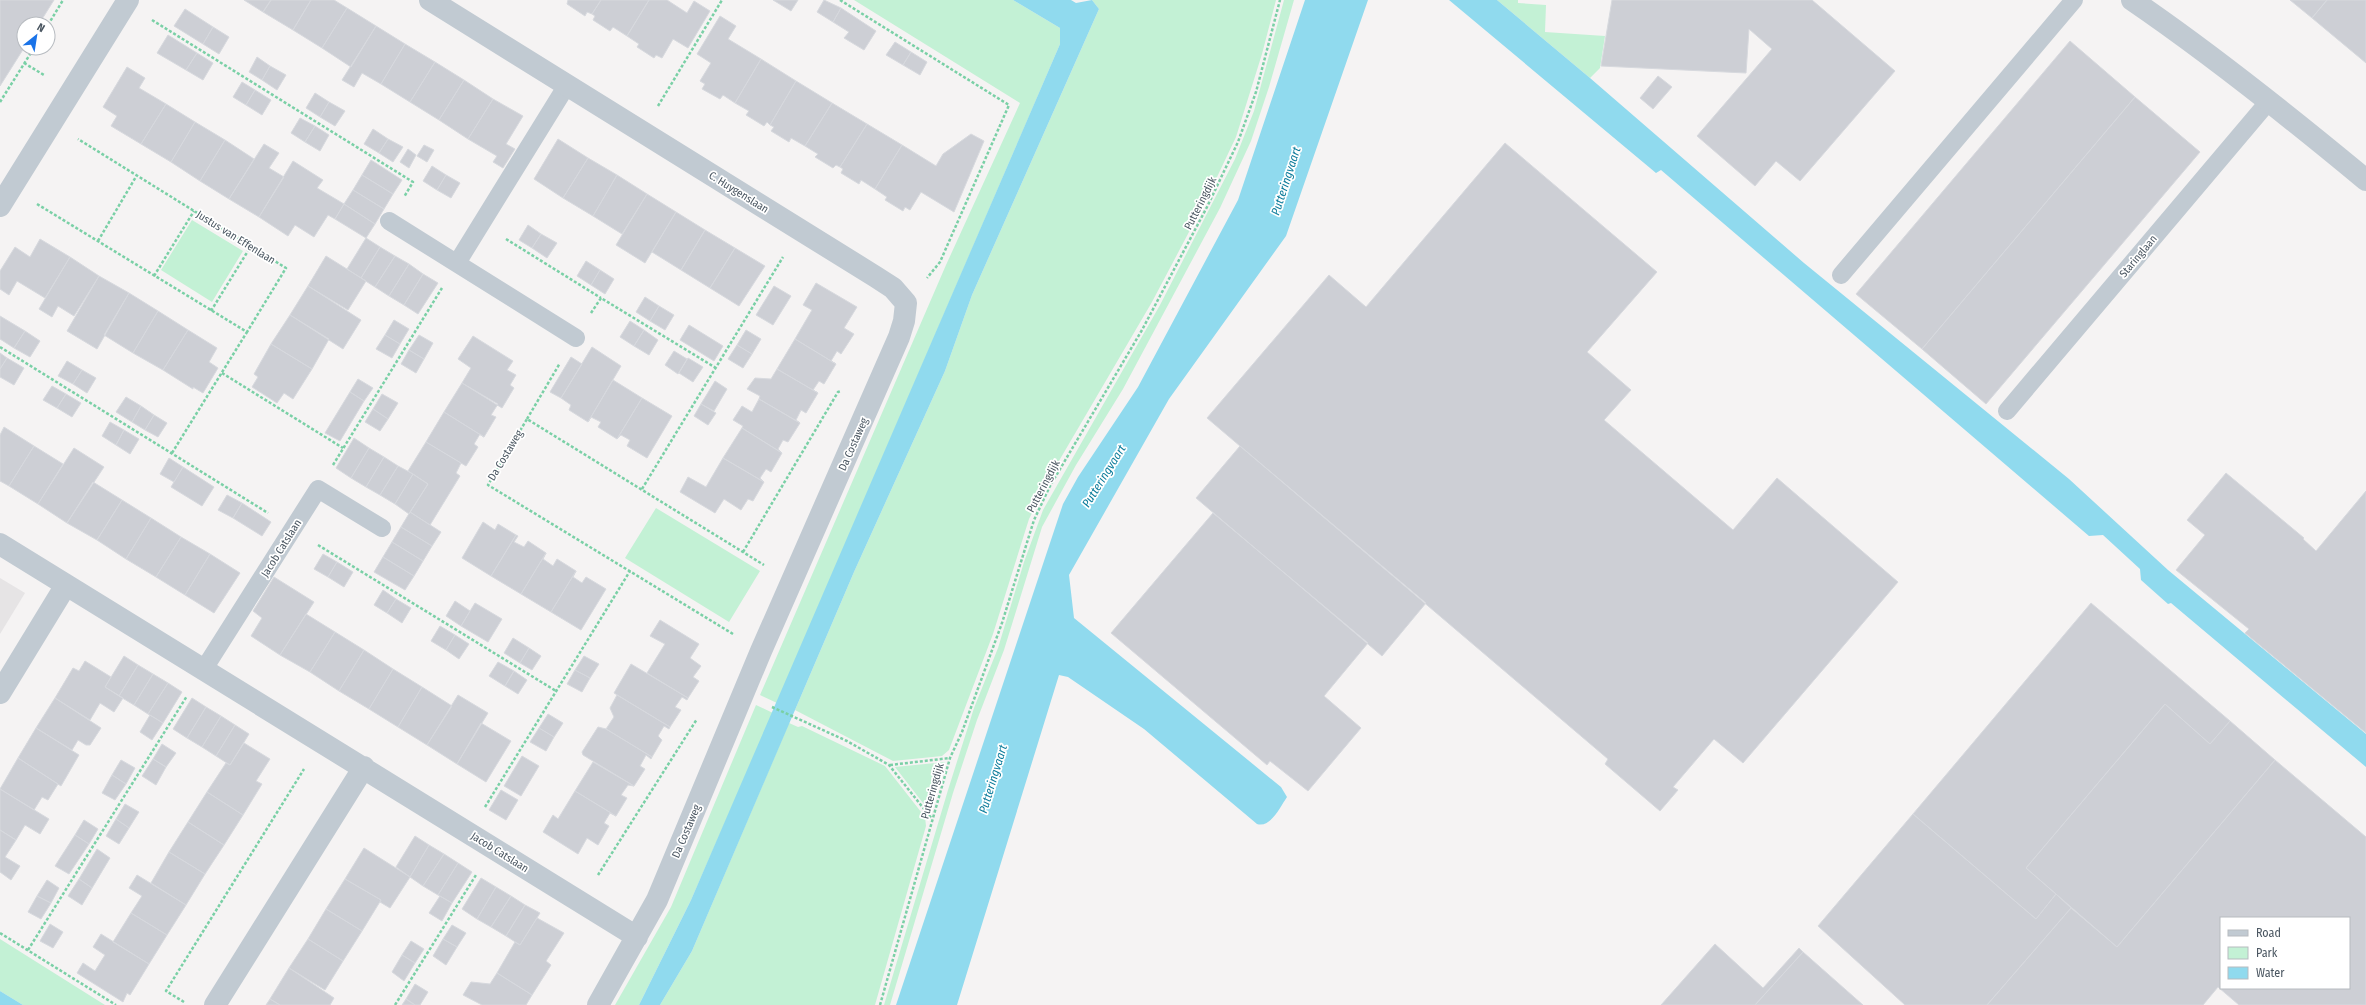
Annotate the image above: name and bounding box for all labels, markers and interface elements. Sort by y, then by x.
north arrow [16,16,56,56]
text: N [35,20,47,35]
water label: Putteringvaart [1268,145,1304,217]
street label: C. Huygenslaan [706,169,771,216]
street label: Putteringdijk [1182,174,1220,232]
street label: Justus van Effenlaan [194,208,278,267]
street label: Staringlaan [2117,232,2160,280]
street label: Da Costaweg [836,415,871,473]
street label: Da Costaweg [485,427,526,483]
water label: Putteringvaart [1079,442,1129,510]
street label: Putteringdijk [1024,457,1063,515]
street label: Jacob Catslaan [259,517,304,580]
water label: Putteringvaart [976,743,1010,815]
street label: Putteringdijk [918,761,947,821]
street label: Da Costaweg [669,802,704,860]
street label: Jacob Catslaan [468,830,531,875]
legend [2220,917,2350,989]
text: Road [2256,926,2281,940]
text: Park [2256,946,2278,960]
text: Water [2256,966,2285,980]

